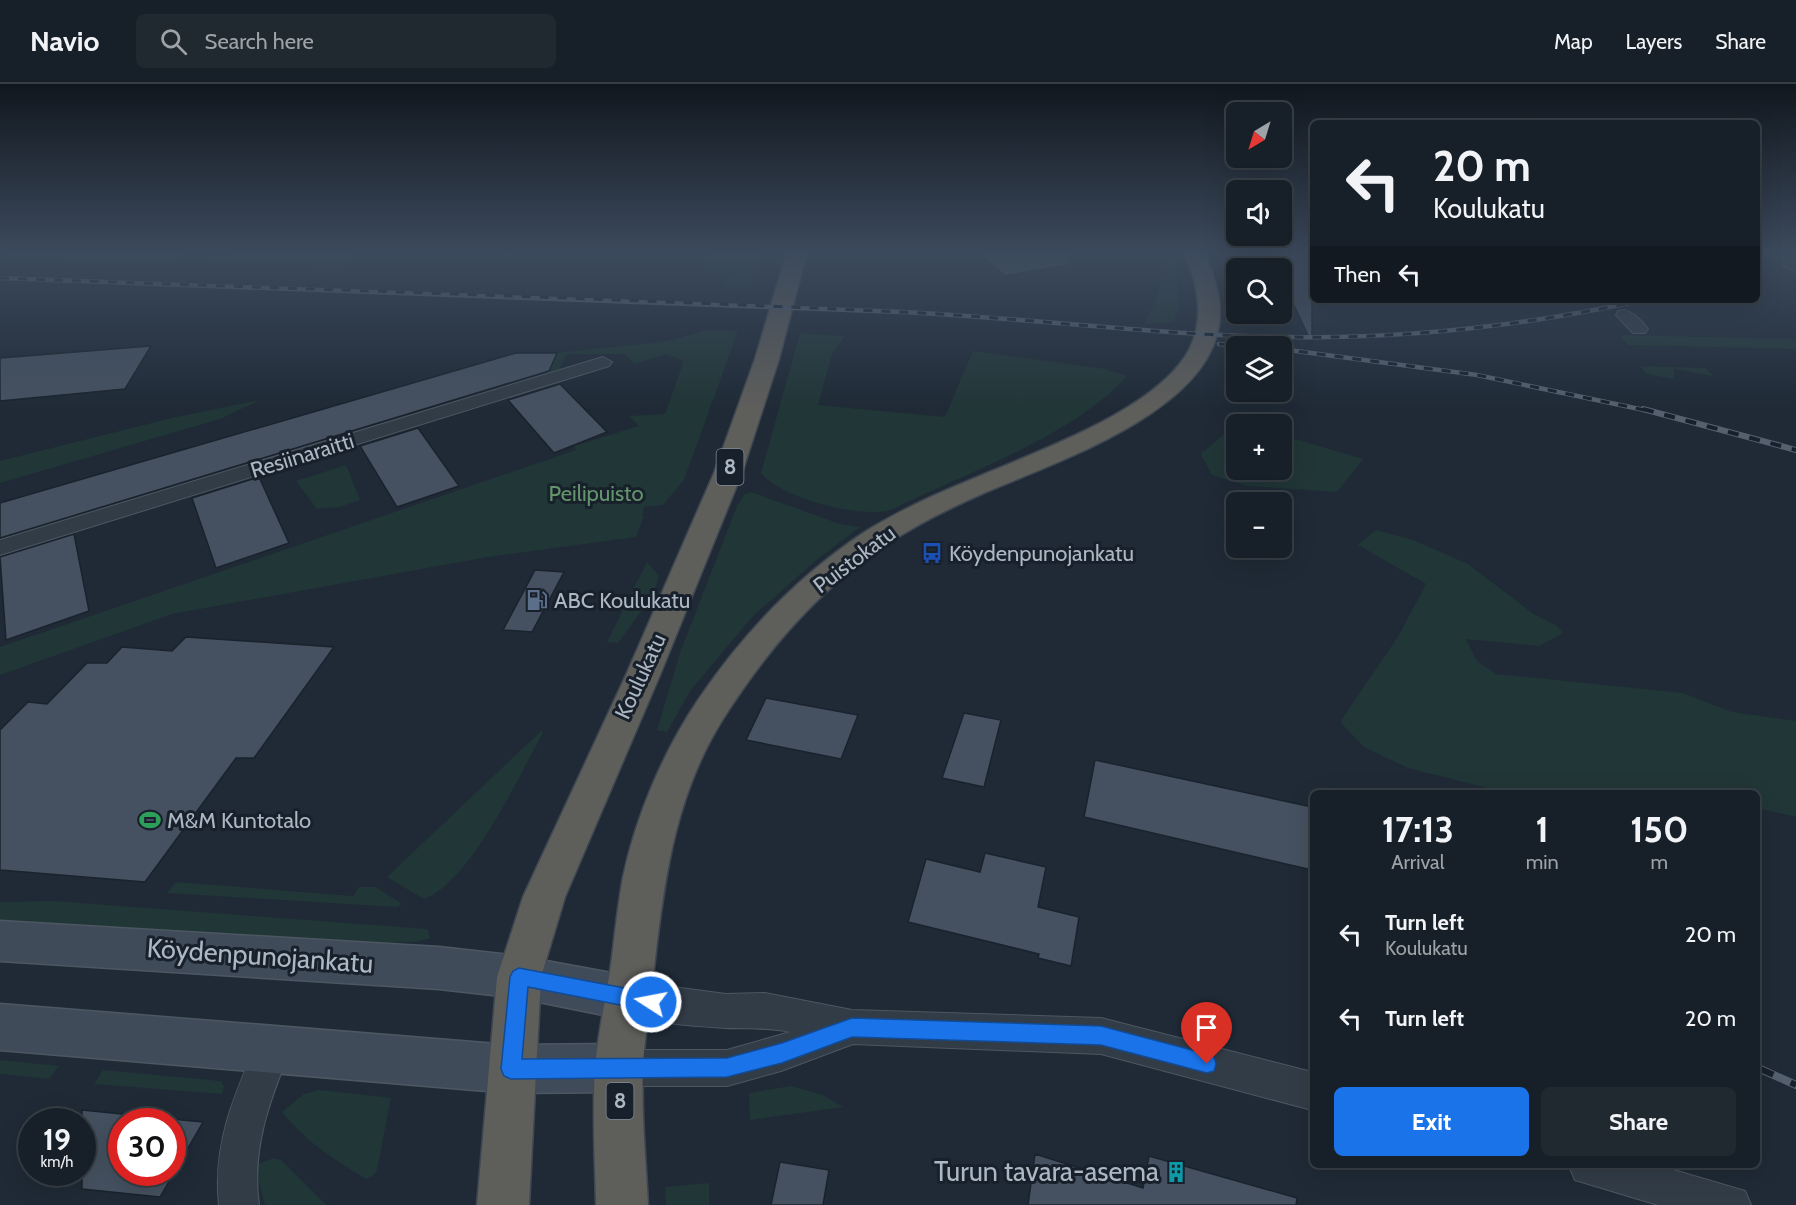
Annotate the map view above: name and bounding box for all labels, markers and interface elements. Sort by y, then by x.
search box [136,14,556,68]
text: Navio [30,24,100,58]
icon: search [157,25,190,58]
text: Search here [205,28,314,55]
text: Map [1554,29,1593,54]
text: Layers [1626,29,1682,54]
text: Share [1715,29,1766,54]
north arrow [1226,102,1292,168]
map controls [1226,102,1292,558]
text: 20 m [1433,140,1531,192]
icon: left [1334,144,1412,222]
button: sound [1226,180,1292,246]
text: Koulukatu [1433,192,1545,225]
button: search [1226,258,1292,324]
icon: left [1393,258,1426,291]
text: Then [1334,261,1381,288]
button: layers [1226,336,1292,402]
button: + [1226,414,1292,480]
street label: Resiinaraitti [247,427,357,484]
road number: 8 [716,449,744,485]
park label: Peilipuisto [548,480,644,507]
button: − [1226,492,1292,558]
street label: Puistokatu [808,520,901,599]
place label: Köydenpunojankatu [949,540,1134,567]
bus stop icon: Köydenpunojankatu [920,541,944,565]
place label: ABC Koulukatu [554,587,690,614]
fuel station icon: ABC Koulukatu [525,588,549,612]
street label: Koulukatu [609,629,672,723]
place label: M&M Kuntotalo [167,807,311,834]
text: 17:13 [1382,807,1454,851]
text: 1 [1535,807,1549,851]
text: 150 [1630,807,1688,851]
sports icon: M&M Kuntotalo [138,808,162,832]
text: Arrival [1391,850,1444,874]
text: min [1526,850,1559,874]
text: m [1651,850,1668,874]
text: Turn left [1385,909,1464,936]
icon: left [1334,918,1367,951]
text: 20 m [1685,921,1736,948]
street label: Köydenpunojankatu [146,931,374,980]
text: Koulukatu [1385,936,1468,960]
position arrow [619,970,683,1034]
pin [1181,1002,1232,1064]
icon: left [1334,1002,1367,1035]
text: Turn left [1385,1005,1464,1032]
text: 20 m [1685,1005,1736,1032]
icon: arrive [1190,1011,1223,1044]
road number: 8 [606,1083,634,1119]
button: Exit [1334,1087,1529,1156]
button: Share [1541,1087,1736,1156]
speed limit sign: 30 [108,1108,186,1186]
text: 19 [43,1121,71,1158]
text: km/h [41,1153,73,1171]
place label: Turun tavara-asema [934,1155,1159,1188]
building icon: Turun tavara-asema [1164,1160,1188,1184]

